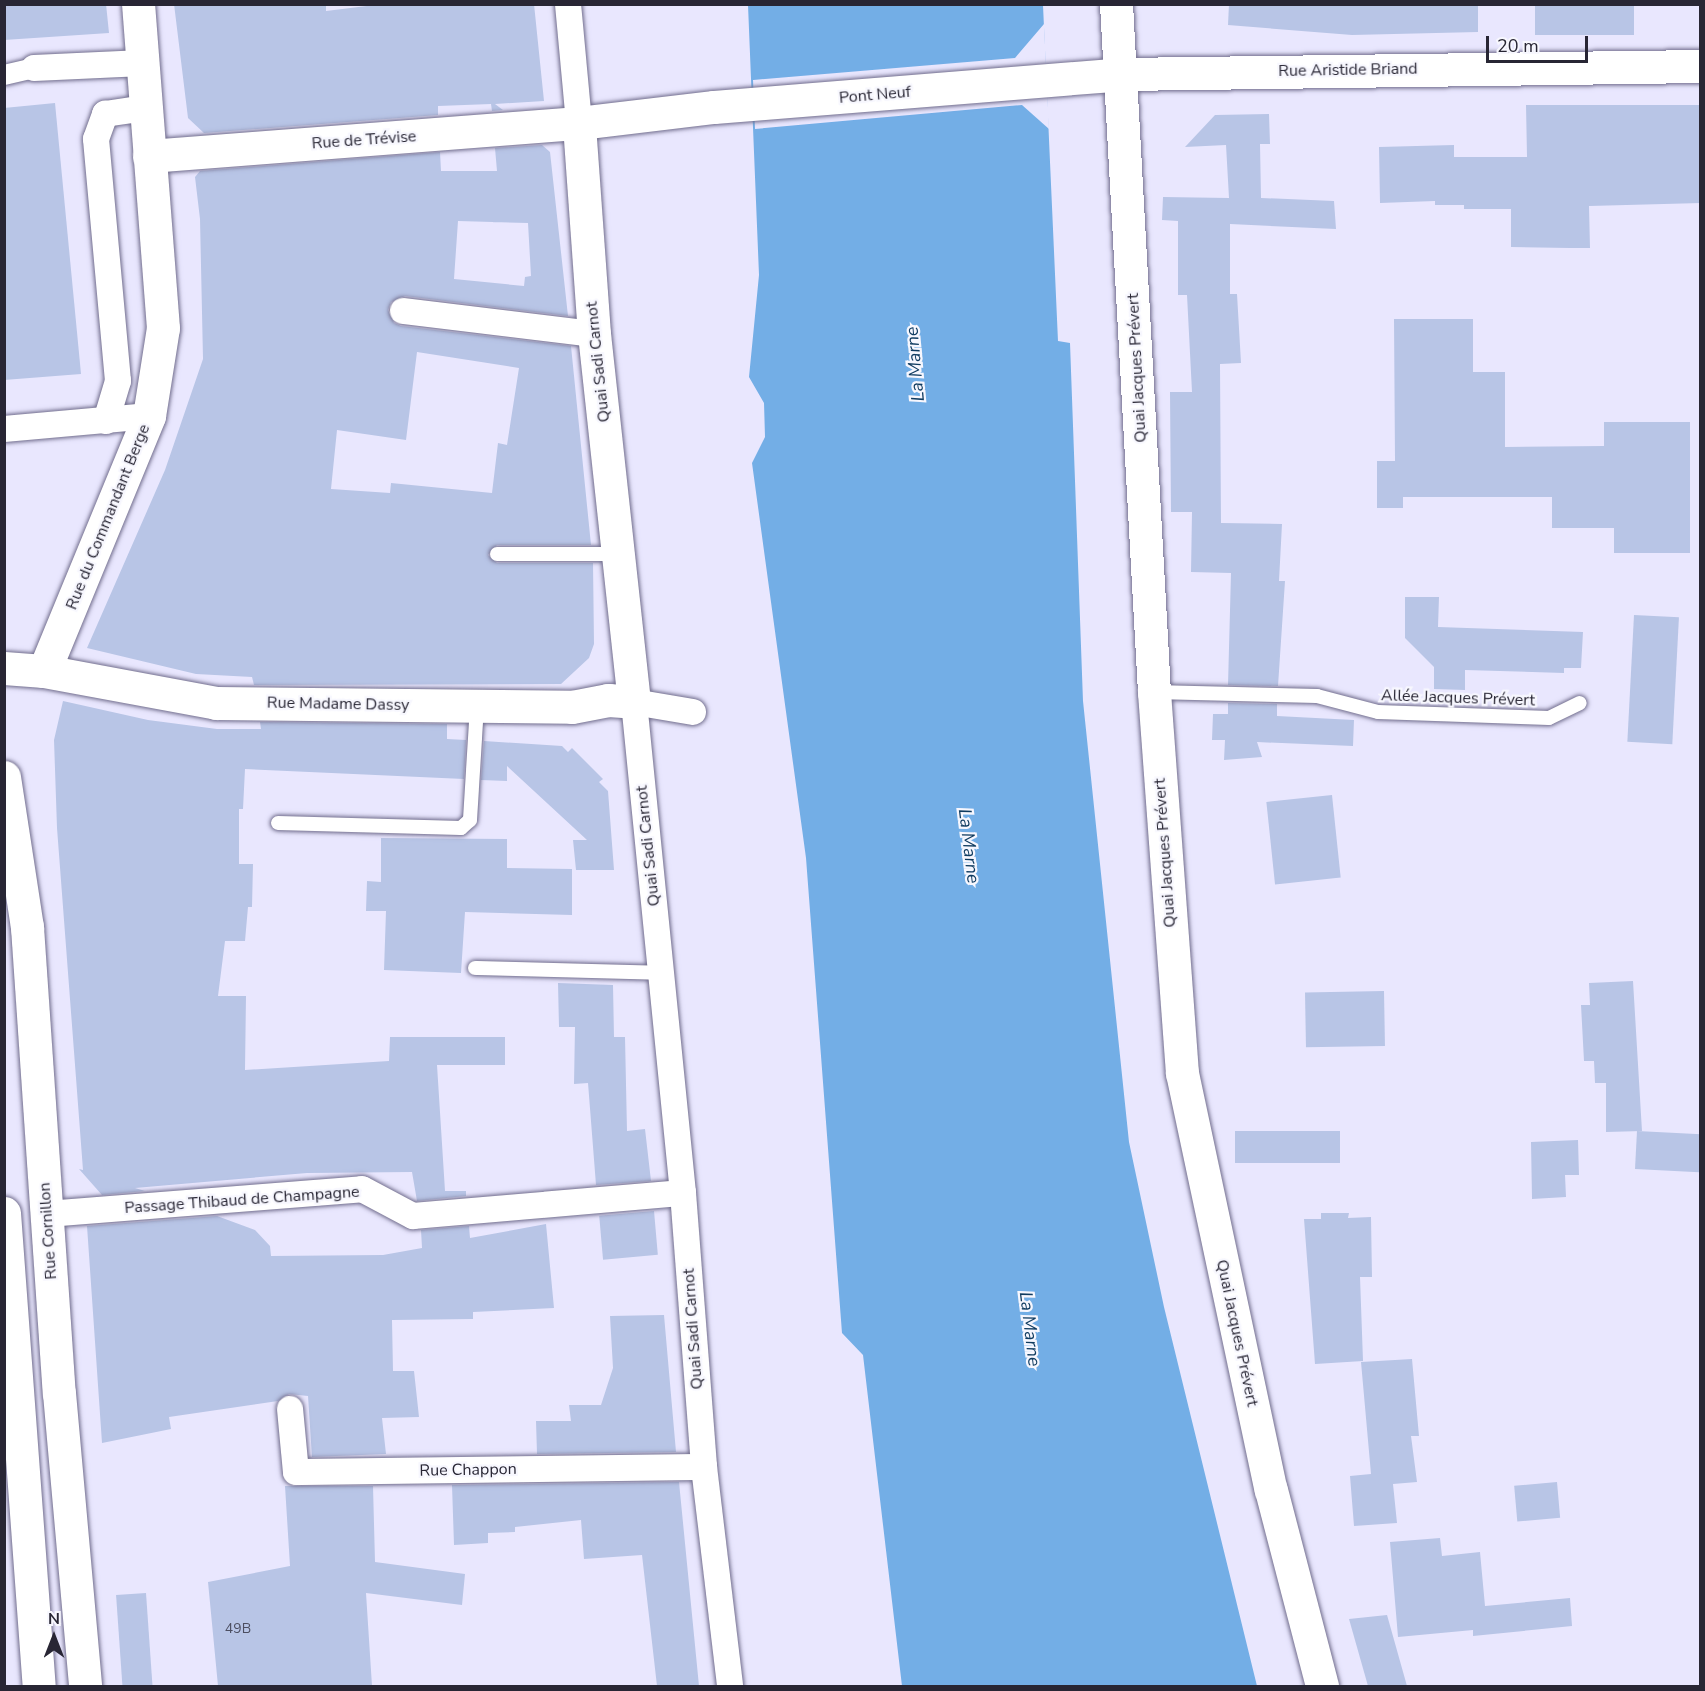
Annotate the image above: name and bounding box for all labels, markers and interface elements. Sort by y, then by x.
scale bar [1489,24,1591,62]
text: 20 m [1497,34,1539,58]
street label: Rue Aristide Briand [1278,59,1418,81]
street label: Pont Neuf [838,82,912,108]
street label: Rue de Trévise [311,127,417,153]
street label: Quai Jacques Prévert [1124,293,1150,443]
street label: Quai Sadi Carnot [582,301,614,423]
water label: La Marne [901,326,929,402]
street label: Rue du Commandant Berge [62,422,154,612]
street label: Allée Jacques Prévert [1381,686,1535,710]
street label: Rue Madame Dassy [267,693,409,715]
street label: Quai Jacques Prévert [1150,778,1180,928]
street label: Quai Sadi Carnot [632,785,664,907]
water label: La Marne [954,807,984,885]
street label: Rue Cornillon [35,1182,61,1280]
street label: Passage Thibaud de Champagne [124,1182,360,1218]
street label: Quai Jacques Prévert [1212,1258,1262,1408]
street label: Quai Sadi Carnot [679,1268,707,1390]
water label: La Marne [1015,1290,1045,1368]
street label: Rue Chappon [419,1460,517,1480]
north arrow [24,1607,84,1667]
text: N [48,1608,60,1630]
house number: 49B [225,1621,251,1637]

